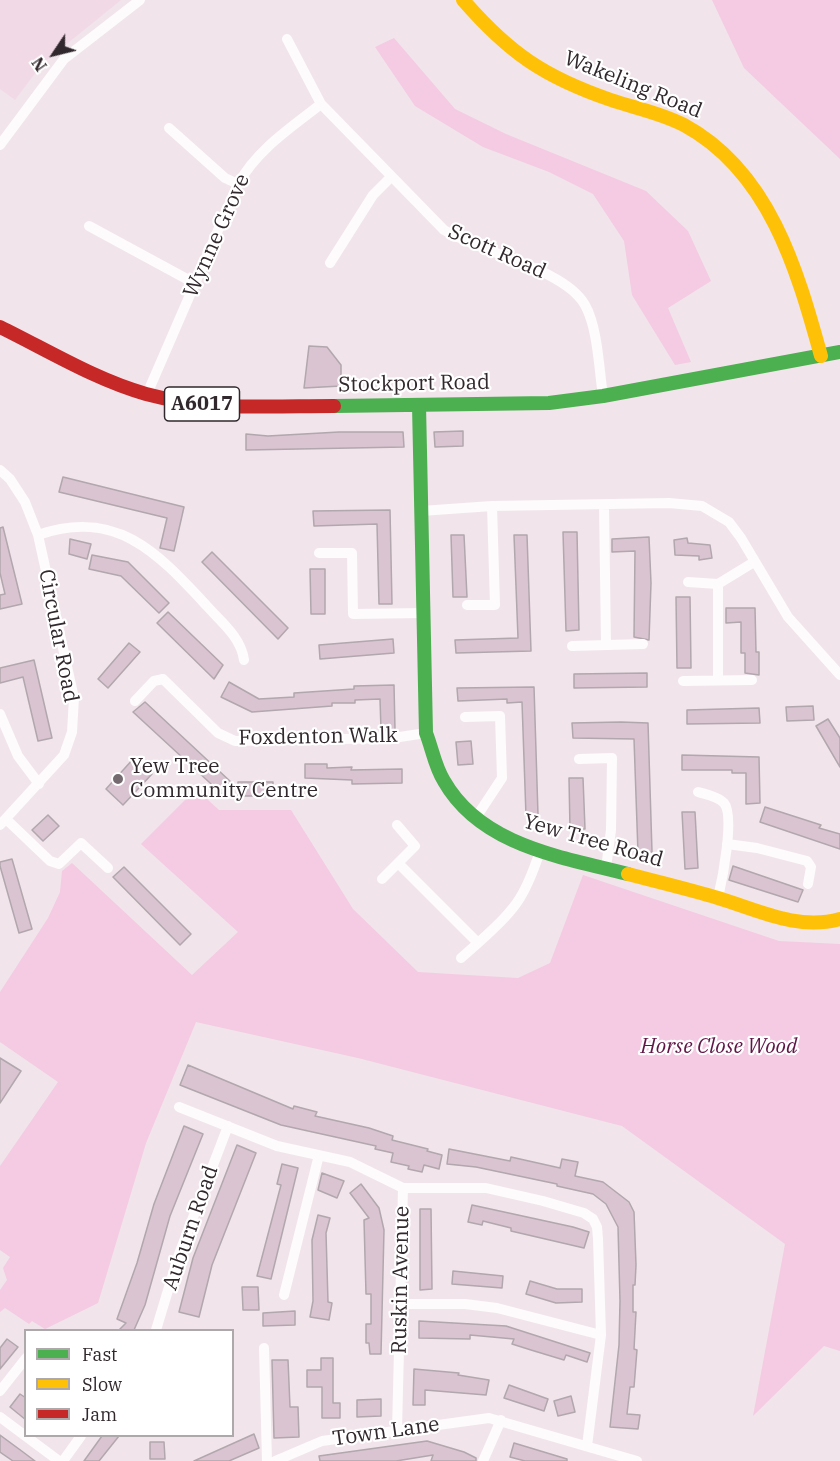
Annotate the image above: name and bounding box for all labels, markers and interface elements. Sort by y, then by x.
north arrow [24,24,84,84]
street label: Wakeling Road [560,46,706,124]
text: N [27,53,51,75]
street label: Wynne Grove [178,170,256,302]
street label: Scott Road [444,219,550,285]
street label: Stockport Road [338,370,490,398]
road number: A6017 [164,387,240,421]
street label: Circular Road [33,567,83,705]
street label: Foxdenton Walk [238,723,398,751]
place label: Yew Tree Community Centre [130,754,318,804]
marker: Yew Tree Community Centre [111,772,125,786]
street label: Yew Tree Road [520,809,666,873]
park label: Horse Close Wood [641,1034,797,1060]
street label: Auburn Road [158,1162,224,1294]
street label: Ruskin Avenue [387,1206,415,1354]
legend [24,1329,234,1437]
text: Fast [82,1343,117,1366]
text: Slow [82,1373,122,1396]
text: Jam [82,1403,117,1426]
street label: Town Lane [331,1412,441,1452]

